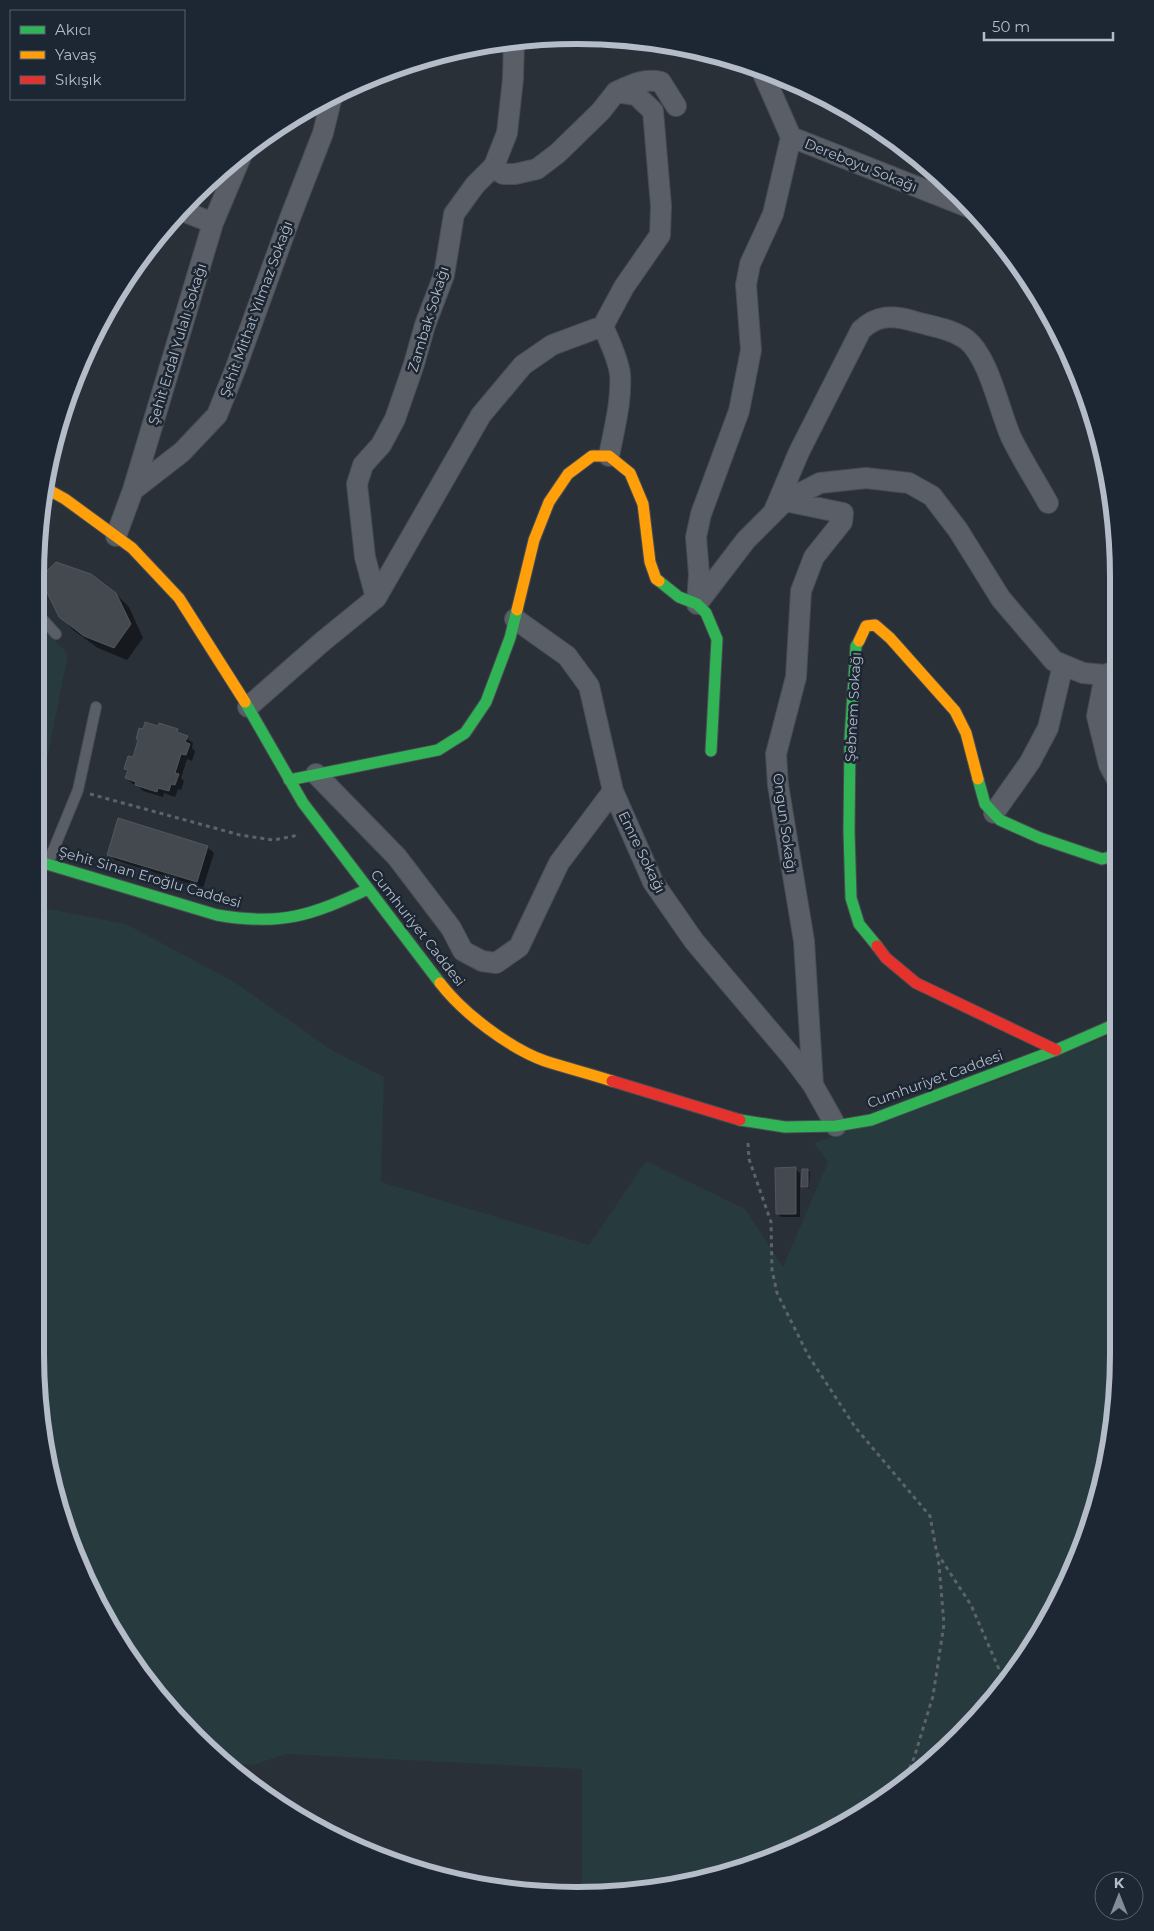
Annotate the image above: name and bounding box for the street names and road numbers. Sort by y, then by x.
street label: Dereboyu Sokağı [802,134,920,196]
street label: Şehit Mithat Yılmaz Sokağı [216,218,296,400]
street label: Şehit Erdal Yulalı Sokağı [144,261,210,427]
street label: Zambak Sokağı [403,264,453,374]
street label: Şebnem Sokağı [841,651,865,763]
street label: Ongun Sokağı [769,772,801,874]
street label: Emre Sokağı [614,808,670,896]
street label: Şehit Sinan Eroğlu Caddesi [57,842,243,912]
street label: Cumhuriyet Caddesi [367,866,469,990]
street label: Cumhuriyet Caddesi [865,1046,1005,1112]

